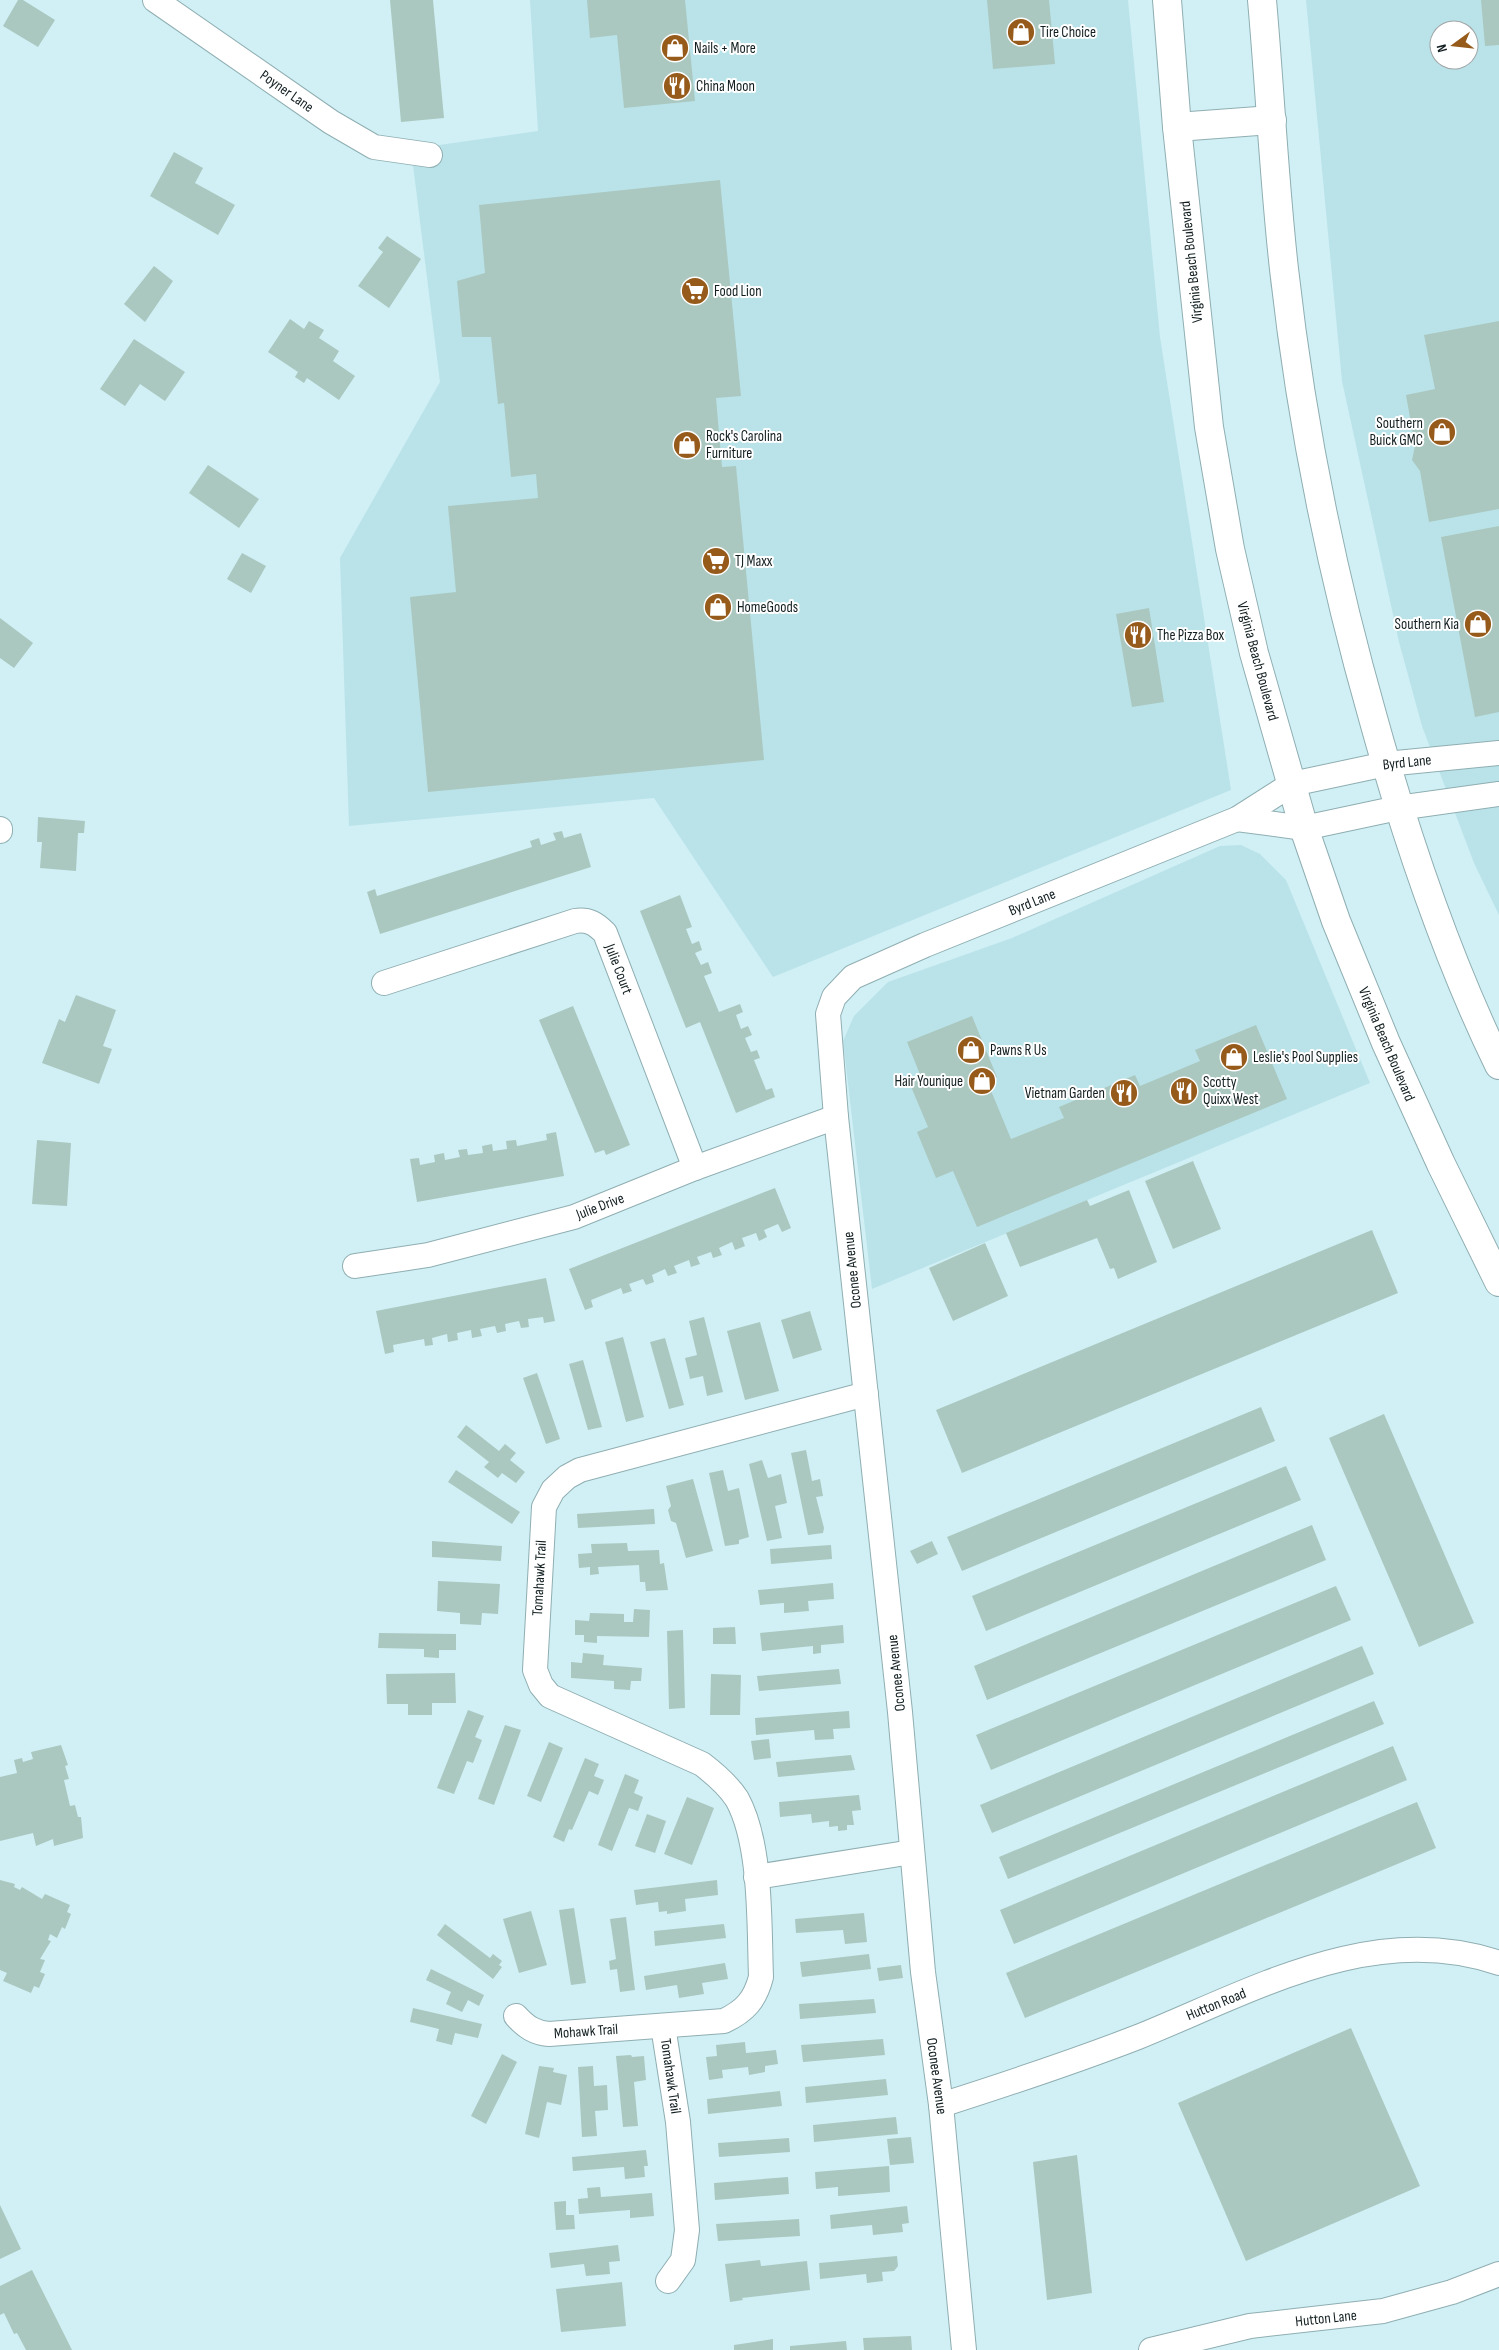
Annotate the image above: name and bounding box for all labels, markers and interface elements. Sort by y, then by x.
shop icon: Tire Choice [1006,17,1036,47]
north arrow [1429,20,1479,70]
place label: Tire Choice [1040,23,1096,42]
shop icon: Nails + More [660,33,690,63]
place label: Nails + More [694,39,756,58]
text: N [1433,42,1451,54]
street label: Poyner Lane [256,66,317,117]
restaurant icon: China Moon [662,71,692,101]
place label: China Moon [696,77,755,96]
street label: Virginia Beach Boulevard [1176,200,1207,324]
supermarket icon: Food Lion [680,276,710,306]
place label: Food Lion [714,282,762,301]
place label: Southern Buick GMC [1369,414,1423,450]
shop icon: Southern Buick GMC [1427,417,1457,447]
place label: Rock's Carolina Furniture [706,427,782,463]
shop icon: Rock's Carolina Furniture [672,430,702,460]
supermarket icon: TJ Maxx [701,546,731,576]
place label: TJ Maxx [735,552,773,571]
shop icon: HomeGoods [703,592,733,622]
place label: HomeGoods [737,598,798,617]
street label: Virginia Beach Boulevard [1232,600,1283,723]
shop icon: Southern Kia [1463,609,1493,639]
place label: Southern Kia [1395,615,1459,634]
restaurant icon: The Pizza Box [1123,620,1153,650]
place label: The Pizza Box [1157,626,1225,645]
street label: Byrd Lane [1382,750,1432,774]
street label: Byrd Lane [1006,885,1058,920]
street label: Julie Court [600,940,637,997]
street label: Virginia Beach Boulevard [1354,984,1419,1104]
shop icon: Pawns R Us [956,1035,986,1065]
place label: Pawns R Us [990,1041,1047,1060]
shop icon: Leslie's Pool Supplies [1219,1042,1249,1072]
place label: Leslie's Pool Supplies [1253,1048,1358,1067]
shop icon: Hair Younique [967,1066,997,1096]
place label: Hair Younique [894,1072,963,1091]
place label: Scotty Quixx West [1203,1073,1259,1109]
restaurant icon: Scotty Quixx West [1169,1076,1199,1106]
restaurant icon: Vietnam Garden [1109,1078,1139,1108]
place label: Vietnam Garden [1025,1084,1105,1103]
street label: Julie Drive [573,1189,627,1225]
street label: Oconee Avenue [839,1231,866,1309]
street label: Tomahawk Trail [528,1540,551,1616]
street label: Oconee Avenue [883,1634,910,1712]
street label: Hutton Road [1183,1984,1249,2025]
street label: Mohawk Trail [553,2020,619,2043]
street label: Tomahawk Trail [656,2037,685,2115]
street label: Oconee Avenue [922,2037,951,2116]
street label: Hutton Lane [1294,2306,1358,2331]

